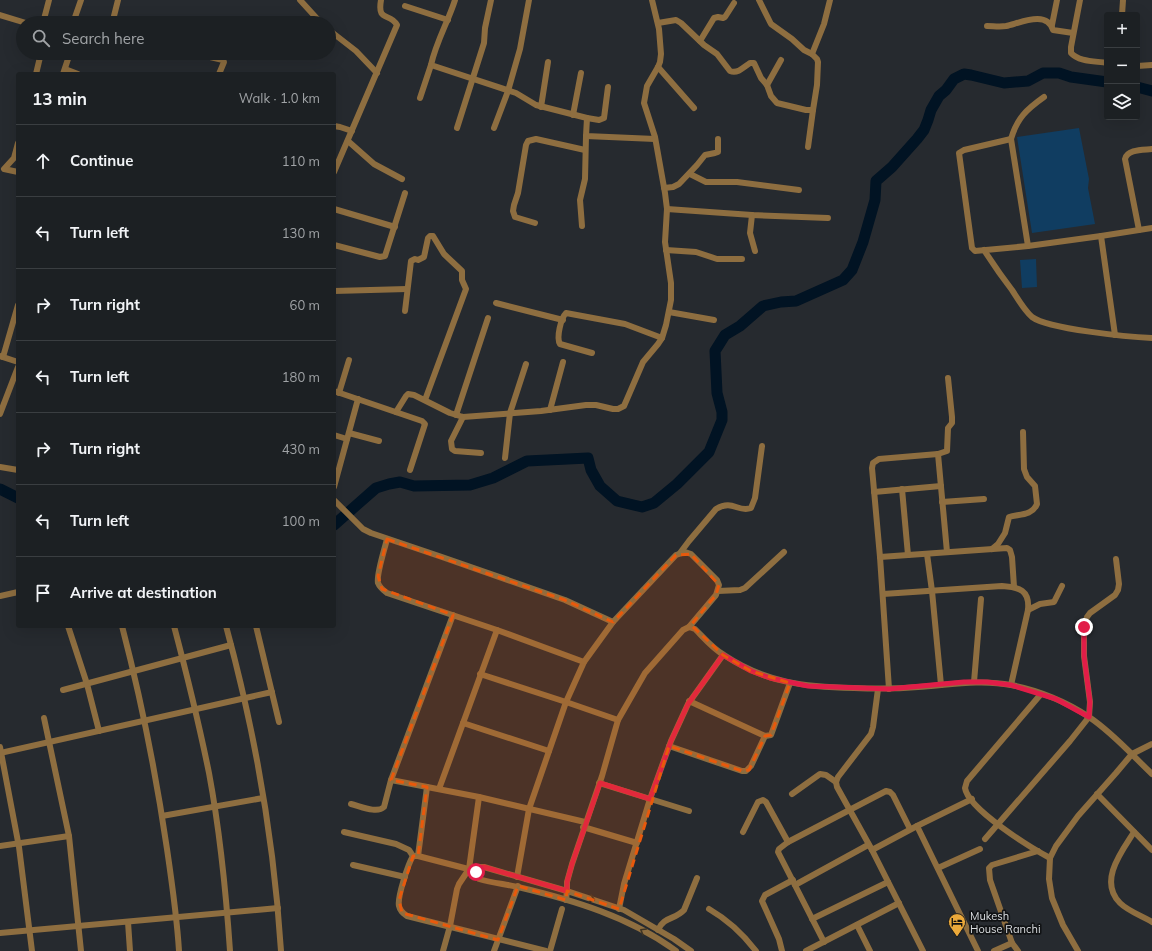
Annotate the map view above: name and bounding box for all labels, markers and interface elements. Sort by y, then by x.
map controls [1104,12,1140,120]
button: + [1104,12,1140,48]
search box [16,16,336,60]
icon: search [30,27,52,49]
text: Search here [62,29,144,48]
button: − [1104,48,1140,84]
button: layers [1104,84,1140,120]
text: 13 min [32,88,87,109]
text: Walk · 1.0 km [239,90,320,106]
icon: ahead [32,150,54,172]
text: Continue [70,151,133,170]
text: 110 m [282,153,320,169]
icon: left [32,222,54,244]
text: Turn left [70,223,129,242]
text: 130 m [282,225,320,241]
icon: right [32,294,54,316]
text: Turn right [70,295,140,314]
text: 60 m [290,297,320,313]
icon: left [32,366,54,388]
text: Turn left [70,367,129,386]
text: 180 m [282,369,320,385]
icon: right [32,438,54,460]
text: Turn right [70,439,140,458]
text: 430 m [282,441,320,457]
icon: left [32,510,54,532]
text: Turn left [70,511,129,530]
text: 100 m [282,513,320,529]
icon: arrive [32,582,54,604]
text: Arrive at destination [70,583,217,602]
route end [1075,618,1093,636]
route start [467,863,485,881]
one-way arrow [588,894,595,903]
place label: Mukesh House Ranchi [970,909,1041,936]
hotel icon: Mukesh House Ranchi [947,912,967,937]
one-way arrow [639,928,647,935]

